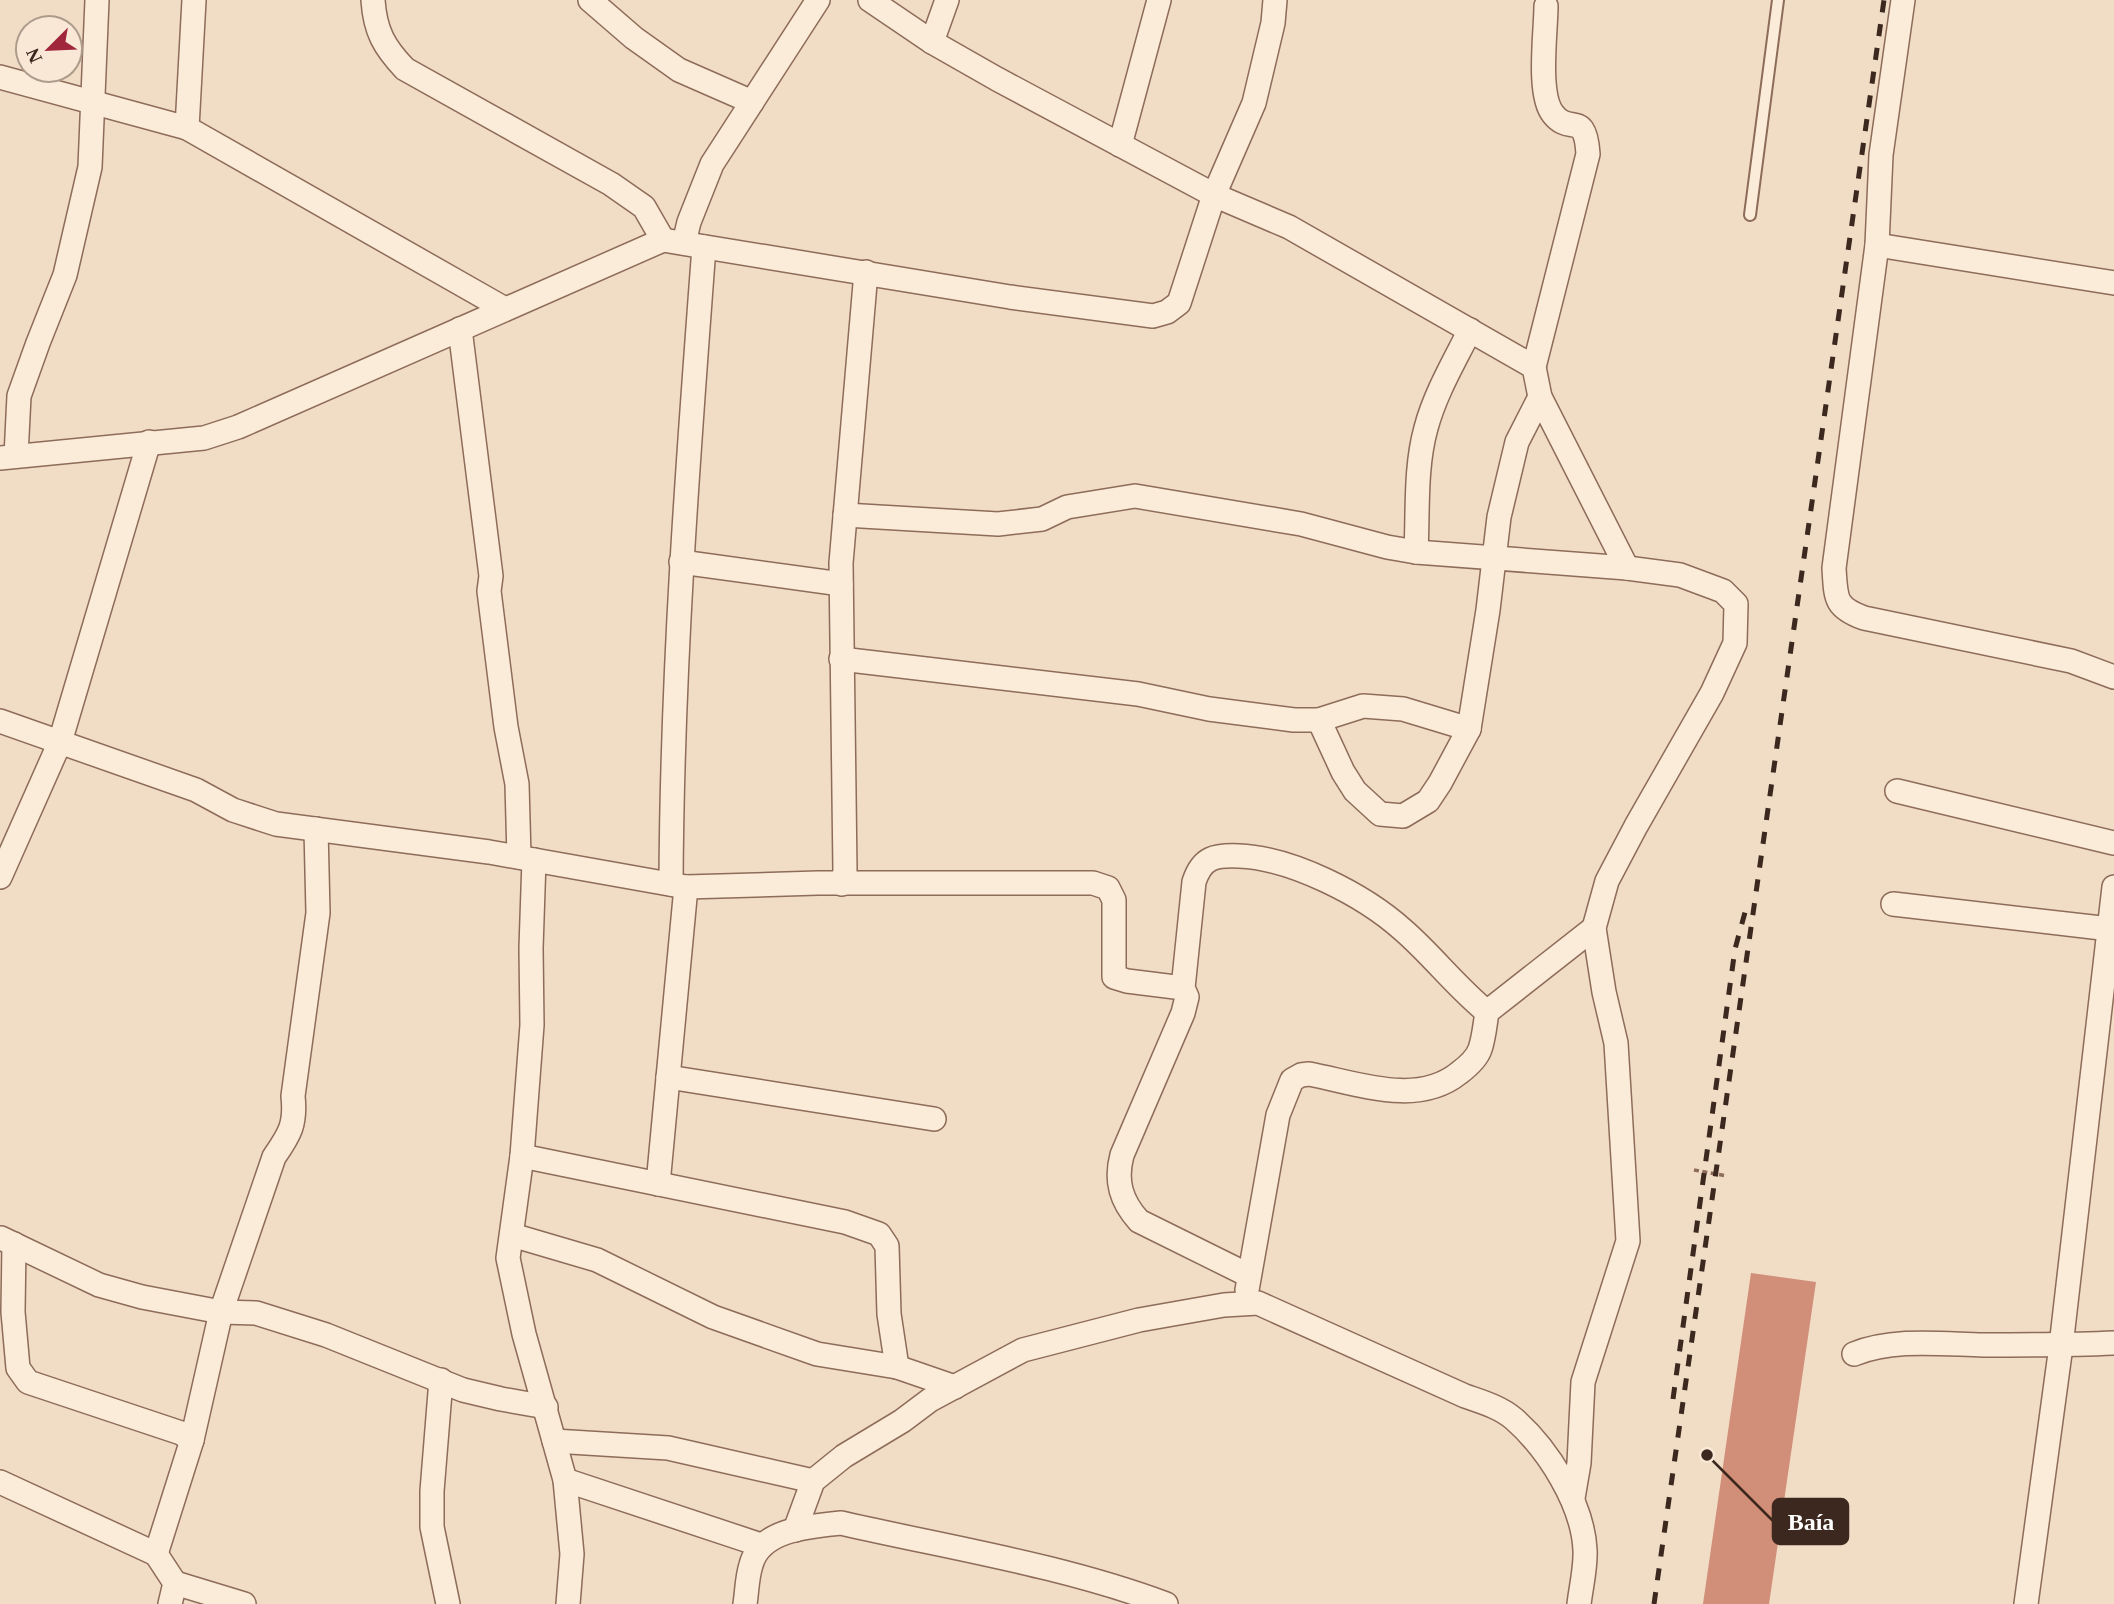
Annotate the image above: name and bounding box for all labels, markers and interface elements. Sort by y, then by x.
north arrow [14,14,84,84]
text: N [21,45,46,66]
callout: Baía [1773,1499,1848,1544]
text: Baía [1788,1509,1834,1535]

